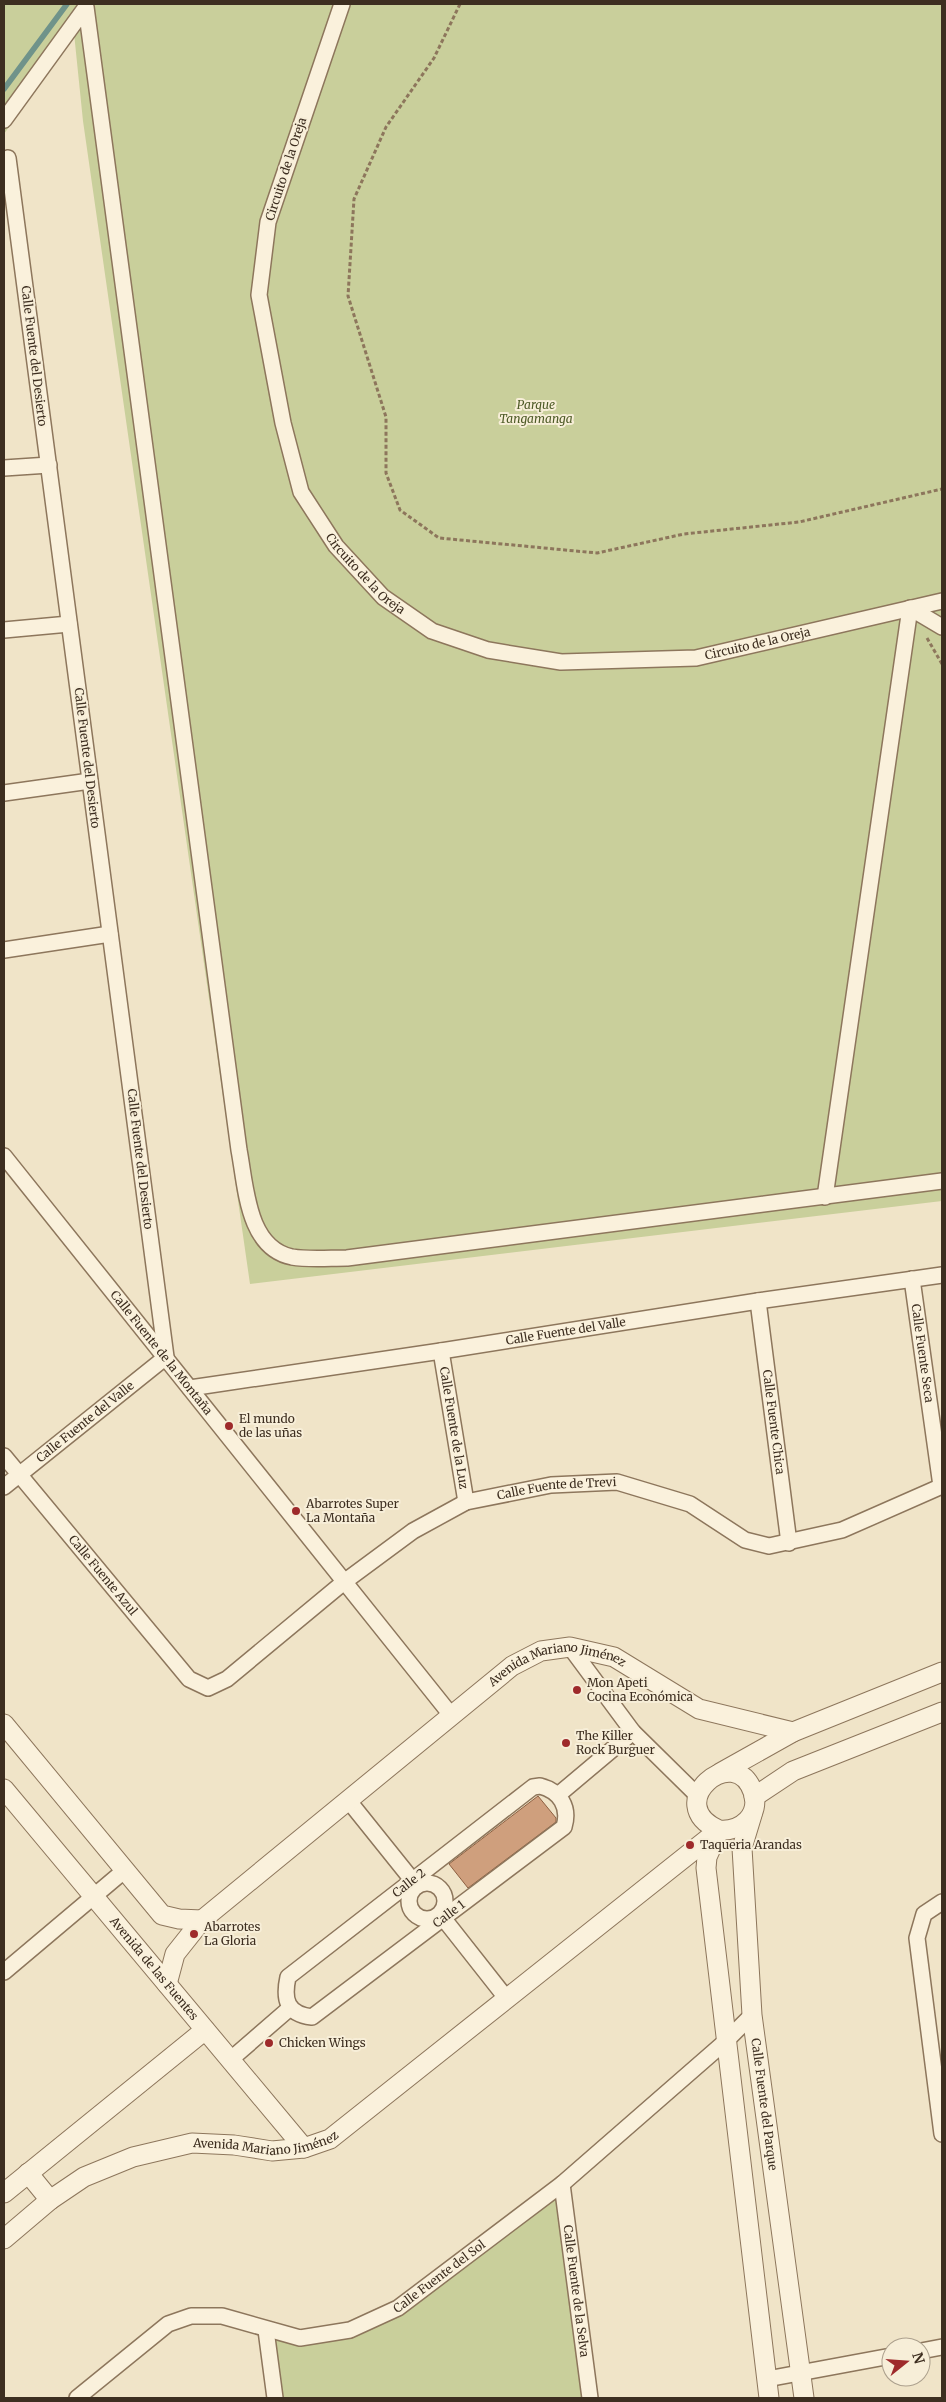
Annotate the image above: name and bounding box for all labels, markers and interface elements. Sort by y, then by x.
street label: Circuito de la Oreja [262,115,309,222]
street label: Calle Fuente del Desierto [18,285,51,427]
park label: Parque Tangamanga [499,397,573,426]
street label: Circuito de la Oreja [323,530,408,617]
street label: Circuito de la Oreja [703,624,812,663]
street label: Calle Fuente del Desierto [71,687,104,829]
street label: Calle Fuente del Desierto [124,1088,157,1230]
street label: Calle Fuente de la Montaña [108,1287,216,1418]
street label: Calle Fuente Seca [909,1303,937,1404]
street label: Calle Fuente del Valle [505,1314,627,1348]
street label: Calle Fuente de la Luz [437,1365,472,1491]
street label: Calle Fuente Chica [760,1369,788,1476]
street label: Calle Fuente del Valle [33,1378,137,1465]
place label: El mundo de las uñas [239,1411,302,1440]
marker: El mundo de las uñas [223,1420,235,1432]
street label: Calle Fuente de Trevi [496,1474,617,1503]
place label: Abarrotes Super La Montaña [305,1496,400,1525]
marker: Abarrotes Super La Montaña [290,1505,302,1517]
street label: Calle Fuente Azul [66,1532,141,1618]
street label: Avenida Mariano Jiménez [484,1639,629,1690]
place label: Mon Apeti Cocina Económica [587,1675,694,1704]
marker: Mon Apeti Cocina Económica [571,1684,583,1696]
place label: The Killer Rock Burguer [576,1728,656,1757]
marker: The Killer Rock Burguer [560,1737,572,1749]
place label: Taqueria Arandas [700,1837,802,1852]
marker: Taqueria Arandas [684,1839,696,1851]
street label: Calle 2 [389,1865,428,1900]
street label: Calle 1 [430,1896,468,1931]
street label: Avenida de las Fuentes [106,1913,202,2023]
place label: Abarrotes La Gloria [203,1919,260,1948]
marker: Abarrotes La Gloria [188,1928,200,1940]
place label: Chicken Wings [279,2035,366,2050]
marker: Chicken Wings [263,2037,275,2049]
street label: Calle Fuente del Parque [748,2037,781,2171]
street label: Avenida Mariano Jiménez [192,2127,342,2158]
street label: Calle Fuente de la Selva [560,2224,593,2359]
street label: Calle Fuente del Sol [390,2237,488,2316]
north arrow [881,2337,931,2387]
text: N [908,2350,929,2366]

